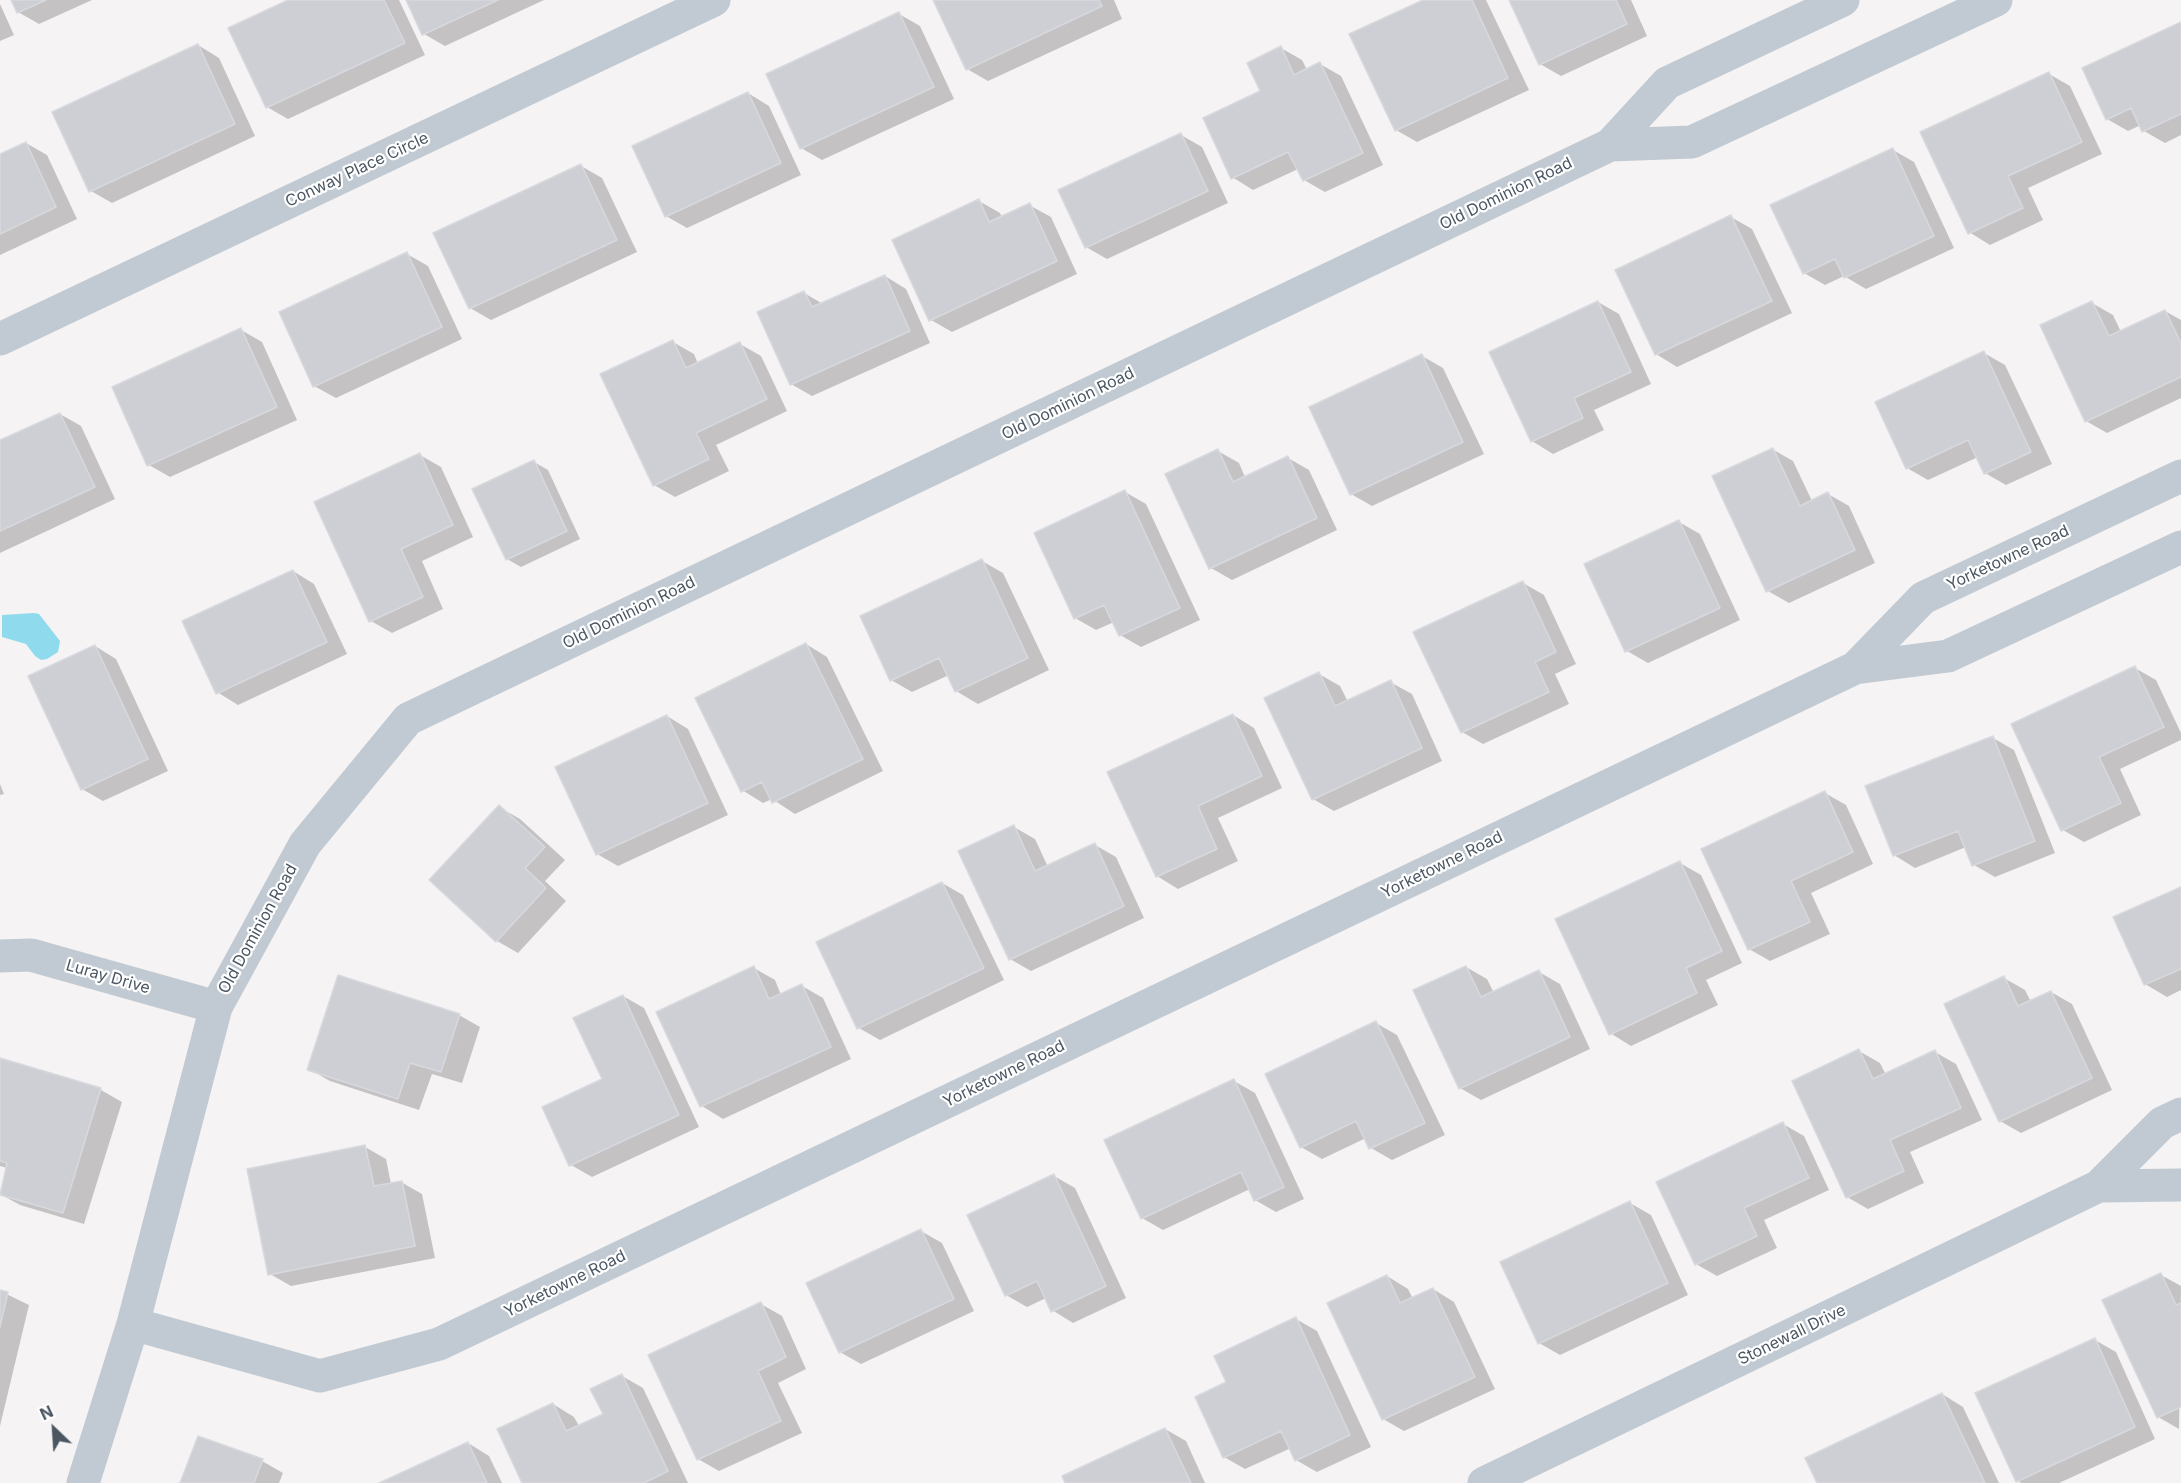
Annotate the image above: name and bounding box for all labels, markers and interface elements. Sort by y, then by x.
street label: Conway Place Circle [282,128,432,212]
street label: Old Dominion Road [1437,154,1575,234]
street label: Old Dominion Road [999,364,1137,444]
street label: Yorketowne Road [1944,521,2072,595]
street label: Old Dominion Road [560,573,698,653]
street label: Yorketowne Road [1378,827,1506,903]
street label: Old Dominion Road [214,861,302,997]
street label: Luray Drive [64,956,152,998]
street label: Yorketowne Road [940,1036,1068,1112]
street label: Yorketowne Road [501,1246,629,1322]
street label: Stonewall Drive [1735,1301,1849,1369]
north arrow [24,1399,84,1459]
text: N [37,1401,56,1424]

